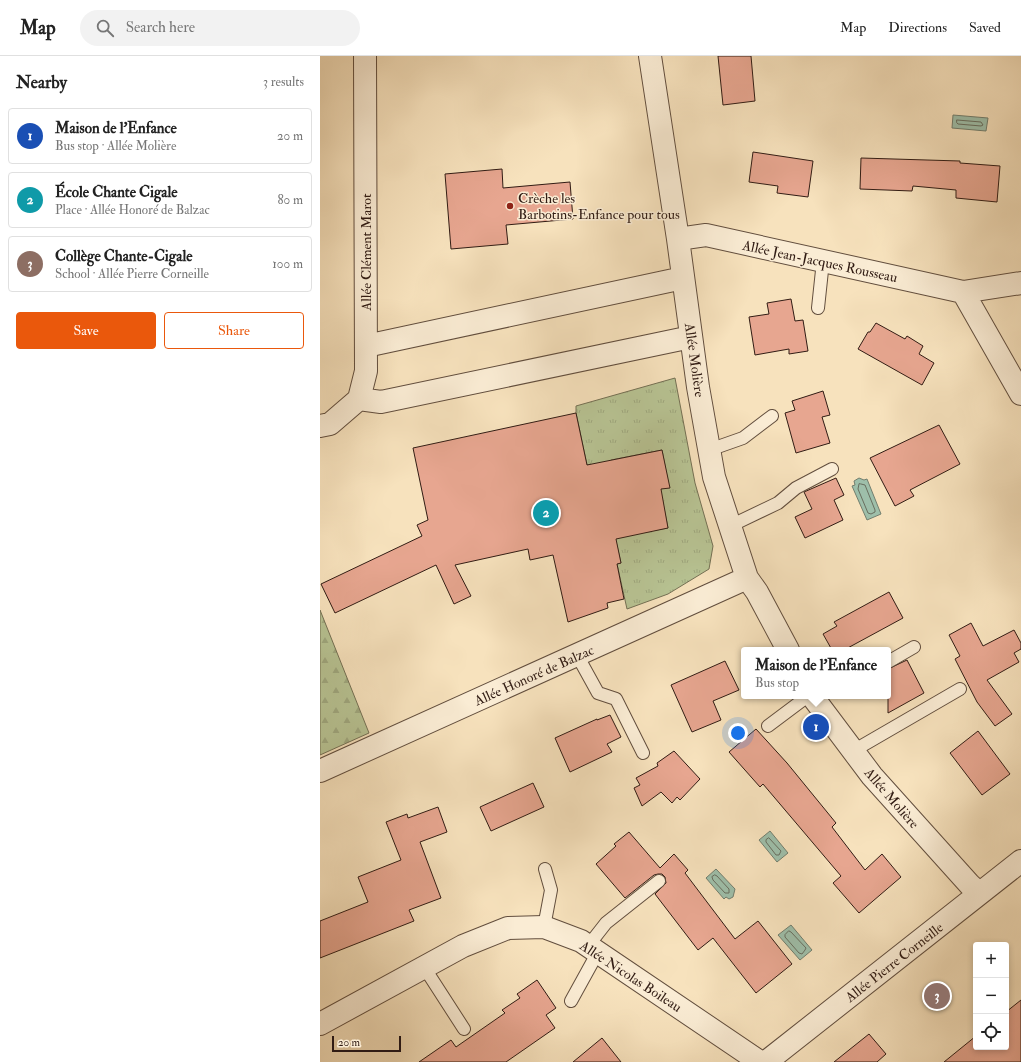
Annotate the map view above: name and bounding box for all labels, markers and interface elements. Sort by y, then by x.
search box [80,10,360,46]
text: Map [20,16,56,40]
icon: search [94,17,116,39]
text: Search here [126,18,195,37]
text: Map [840,19,866,36]
text: Directions [888,19,947,36]
text: Saved [969,19,1001,36]
text: Nearby [16,72,67,93]
text: 3 results [263,74,304,90]
text: Maison de l’Enfance [55,119,177,138]
text: 1 [28,128,32,144]
text: 20 m [277,128,303,144]
text: Bus stop · Allée Molière [55,138,176,154]
text: École Chante Cigale [55,183,178,202]
place label: Crèche les Barbotins-Enfance pour tous [518,190,680,224]
text: 2 [27,192,33,208]
text: 80 m [277,192,303,208]
street label: Allée Clément Marot [358,193,375,312]
marker: Crèche les Barbotins-Enfance pour tous [505,201,515,211]
text: Place · Allée Honoré de Balzac [55,202,210,218]
street label: Allée Jean-Jacques Rousseau [740,237,899,286]
text: Collège Chante-Cigale [55,247,192,266]
text: 3 [28,256,33,272]
text: 100 m [272,256,303,272]
text: School · Allée Pierre Corneille [55,266,209,282]
button: Save [16,312,156,349]
button: Share [164,312,304,349]
street label: Allée Molière [681,321,708,398]
pin: 2 [533,498,559,528]
street label: Allée Honoré de Balzac [471,641,597,710]
popup [741,647,891,699]
text: Maison de l’Enfance [755,656,877,675]
text: Bus stop [755,675,799,691]
pin: 1 [803,712,829,742]
your location [728,723,748,743]
street label: Allée Molière [860,764,923,832]
street label: Allée Pierre Corneille [841,919,947,1006]
street label: Allée Nicolas Boileau [576,937,685,1016]
map controls [973,942,1009,1050]
button: + [973,942,1009,978]
button: − [973,978,1009,1014]
pin: 3 [924,981,950,1011]
button: locate [973,1014,1009,1050]
scale bar [332,1034,401,1053]
text: 20 m [338,1036,360,1049]

